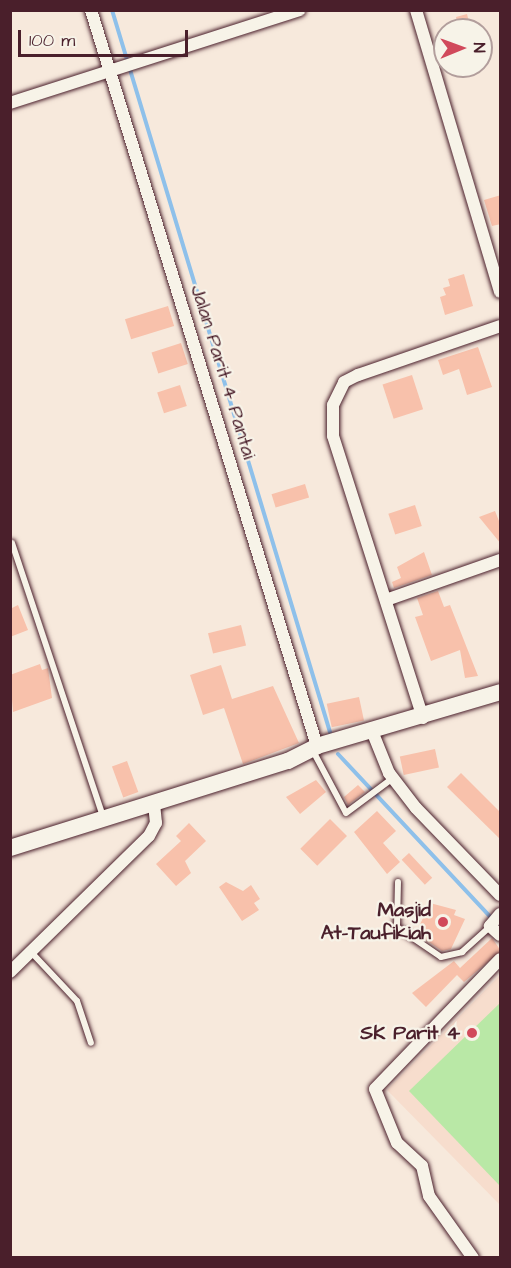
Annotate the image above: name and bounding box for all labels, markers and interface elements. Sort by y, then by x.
scale bar [21,18,190,56]
north arrow [433,18,493,78]
text: 100 m [29,28,75,53]
text: N [468,43,490,53]
street label: Jalan Parit 4 Pantai [185,282,261,462]
place label: Masjid At-Taufikiah [321,898,431,945]
marker: Masjid At-Taufikiah [436,915,450,929]
place label: SK Parit 4 [360,1021,460,1045]
marker: SK Parit 4 [465,1026,479,1040]

